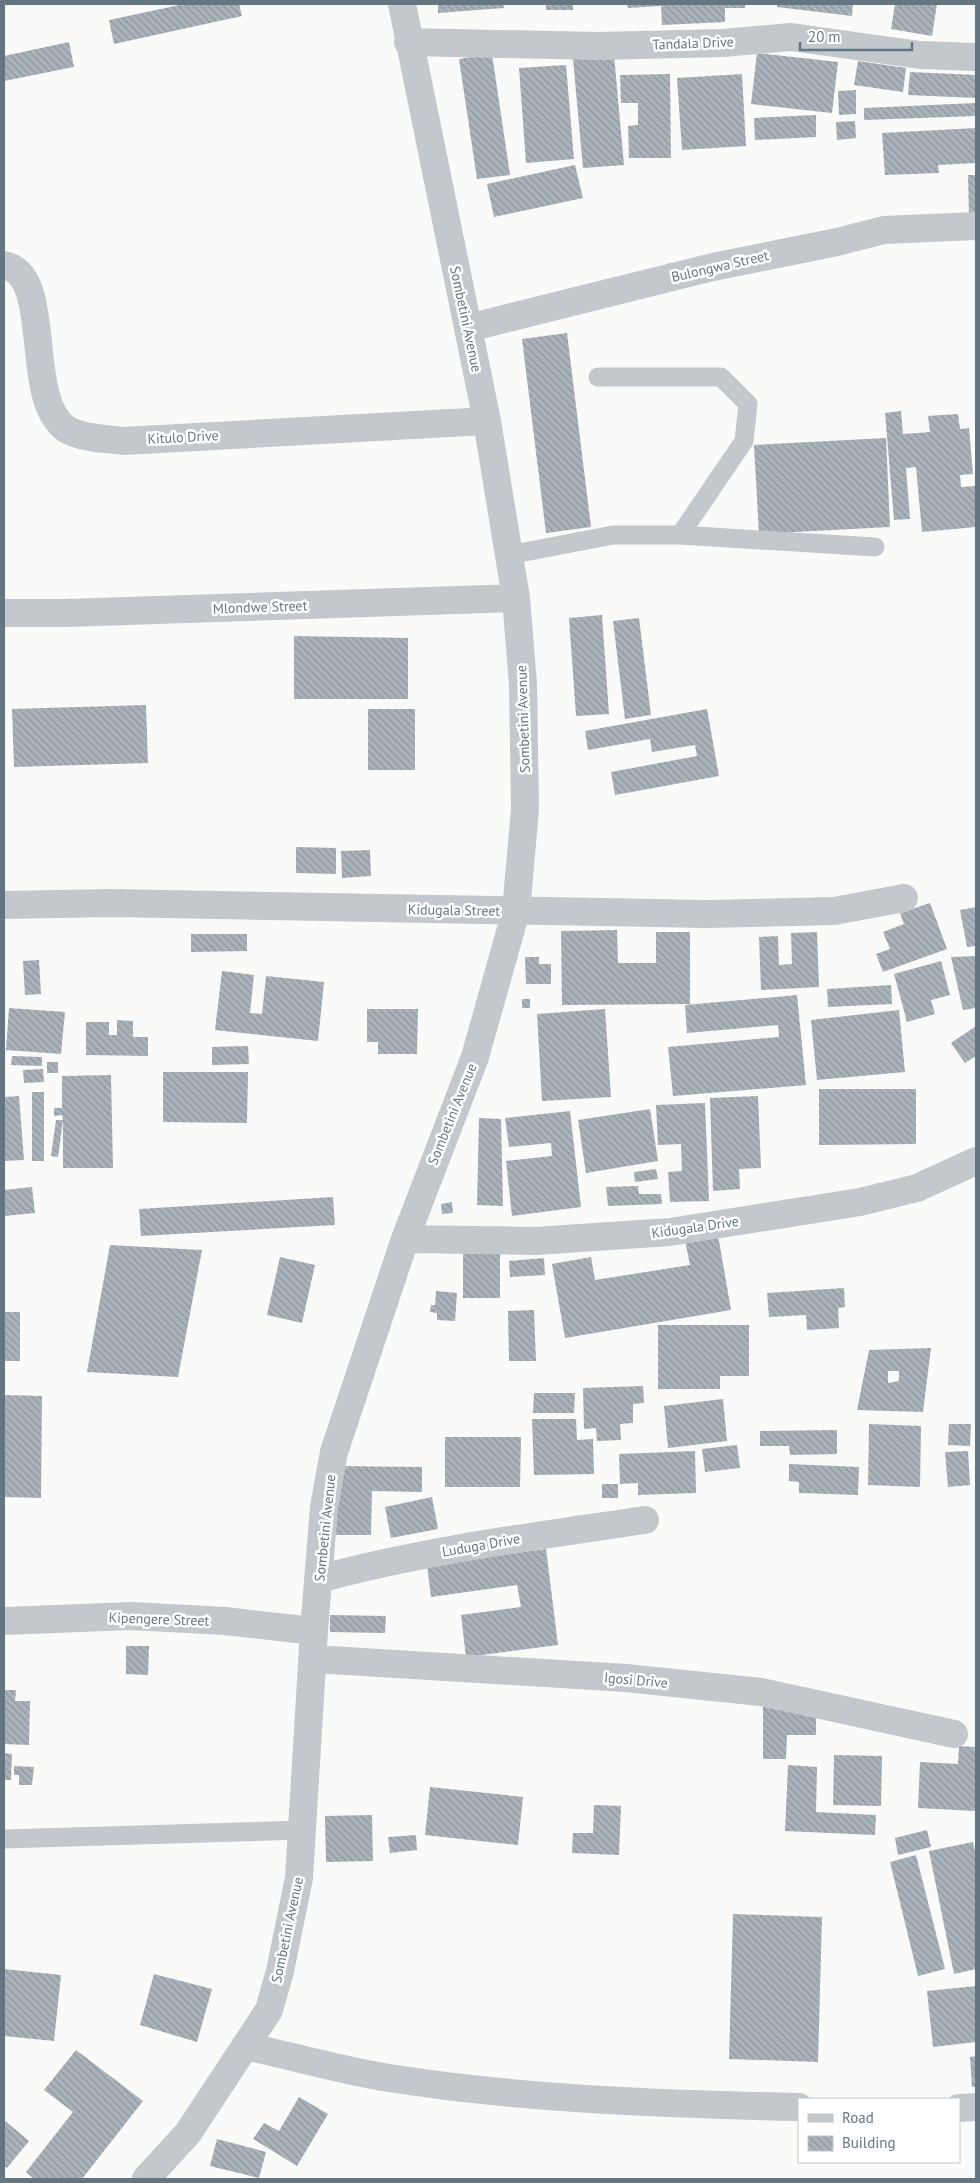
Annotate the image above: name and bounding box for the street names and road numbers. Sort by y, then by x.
street label: Tandala Drive [652,33,734,53]
street label: Bulongwa Street [670,246,771,286]
street label: Sombetini Avenue [446,264,486,374]
street label: Kitulo Drive [147,426,219,448]
street label: Mlondwe Street [212,596,308,618]
street label: Sombetini Avenue [512,665,534,773]
street label: Kidugala Street [408,900,501,920]
street label: Sombetini Avenue [423,1061,481,1167]
street label: Kidugala Drive [650,1212,740,1242]
street label: Sombetini Avenue [310,1473,340,1583]
street label: Luduga Drive [440,1529,522,1561]
street label: Kipengere Street [108,1608,210,1630]
street label: Igosi Drive [603,1668,669,1692]
street label: Sombetini Avenue [267,1875,307,1985]

